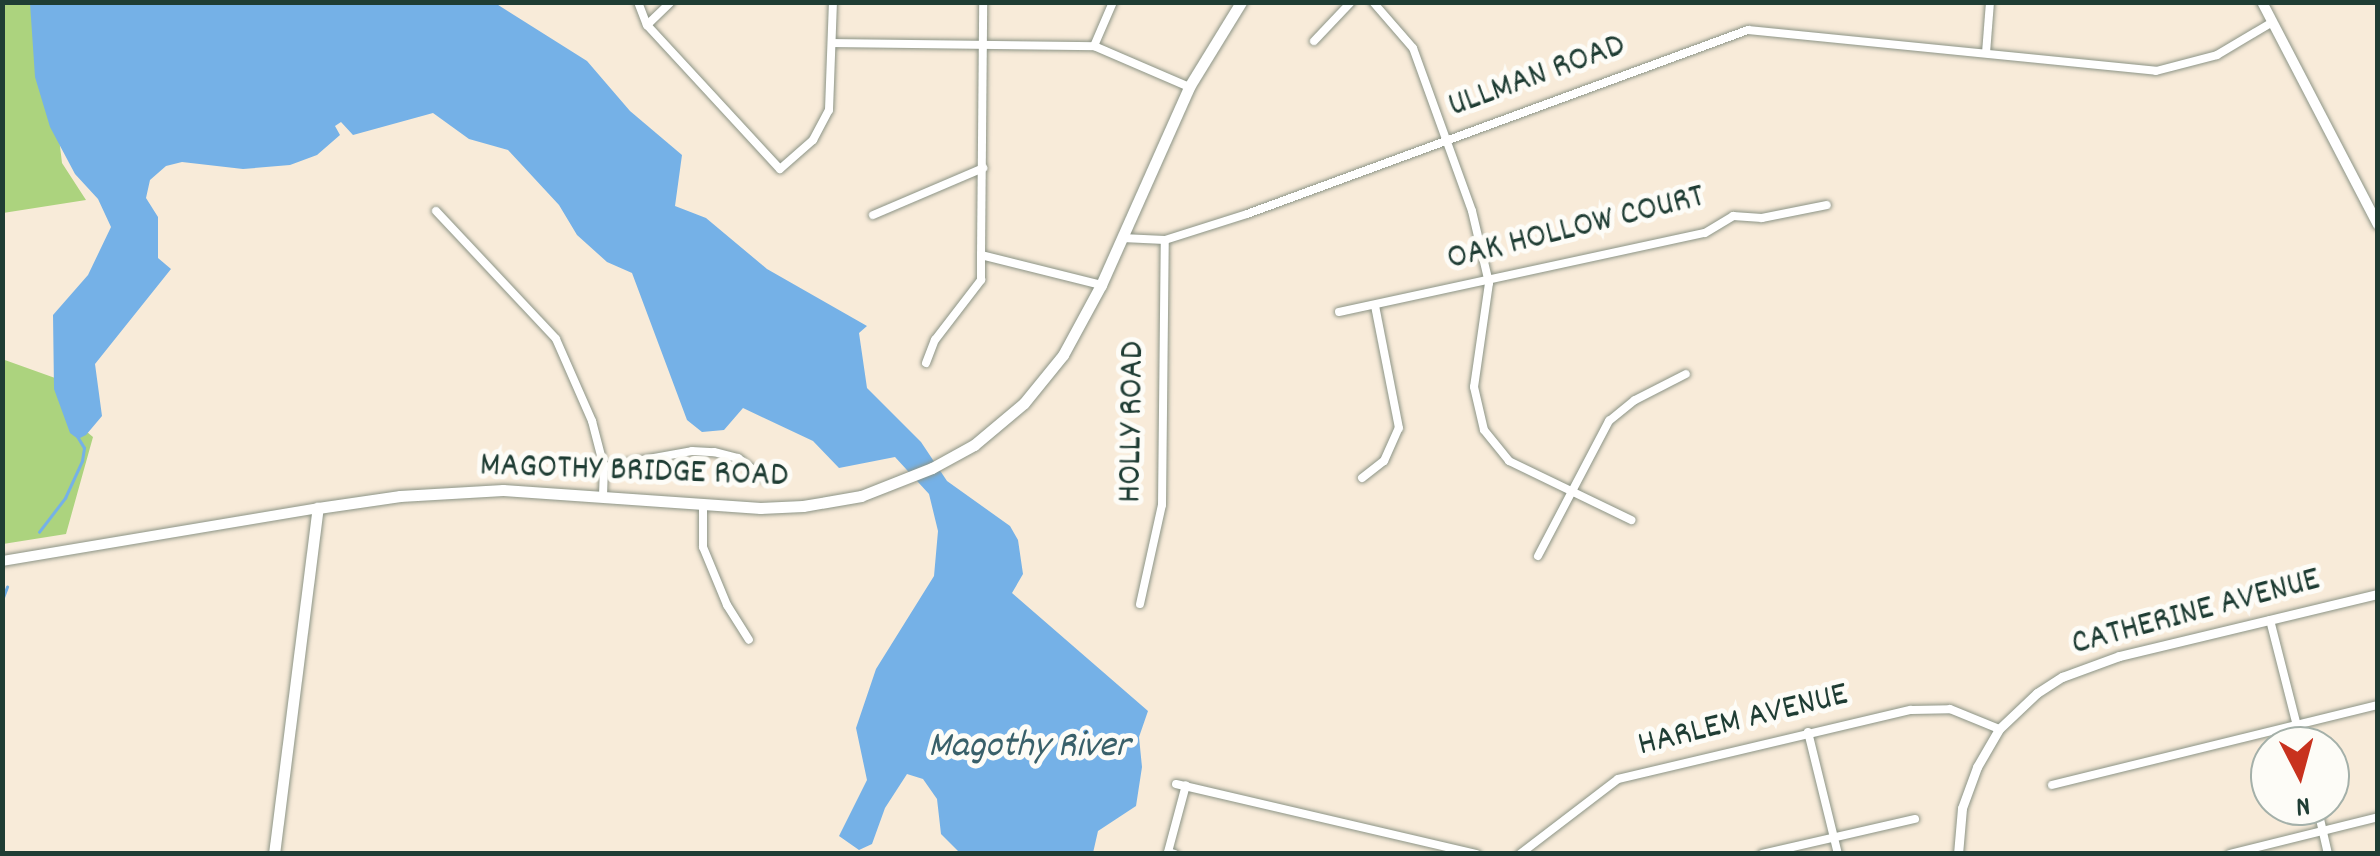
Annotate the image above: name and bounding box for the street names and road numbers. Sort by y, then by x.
street label: ULLMAN ROAD [1443,26,1631,128]
street label: OAK HOLLOW COURT [1443,177,1709,281]
street label: HOLLY ROAD [1111,341,1155,503]
street label: MAGOTHY BRIDGE ROAD [479,446,789,498]
street label: CATHERINE AVENUE [2067,560,2325,666]
street label: HARLEM AVENUE [1634,675,1852,767]

